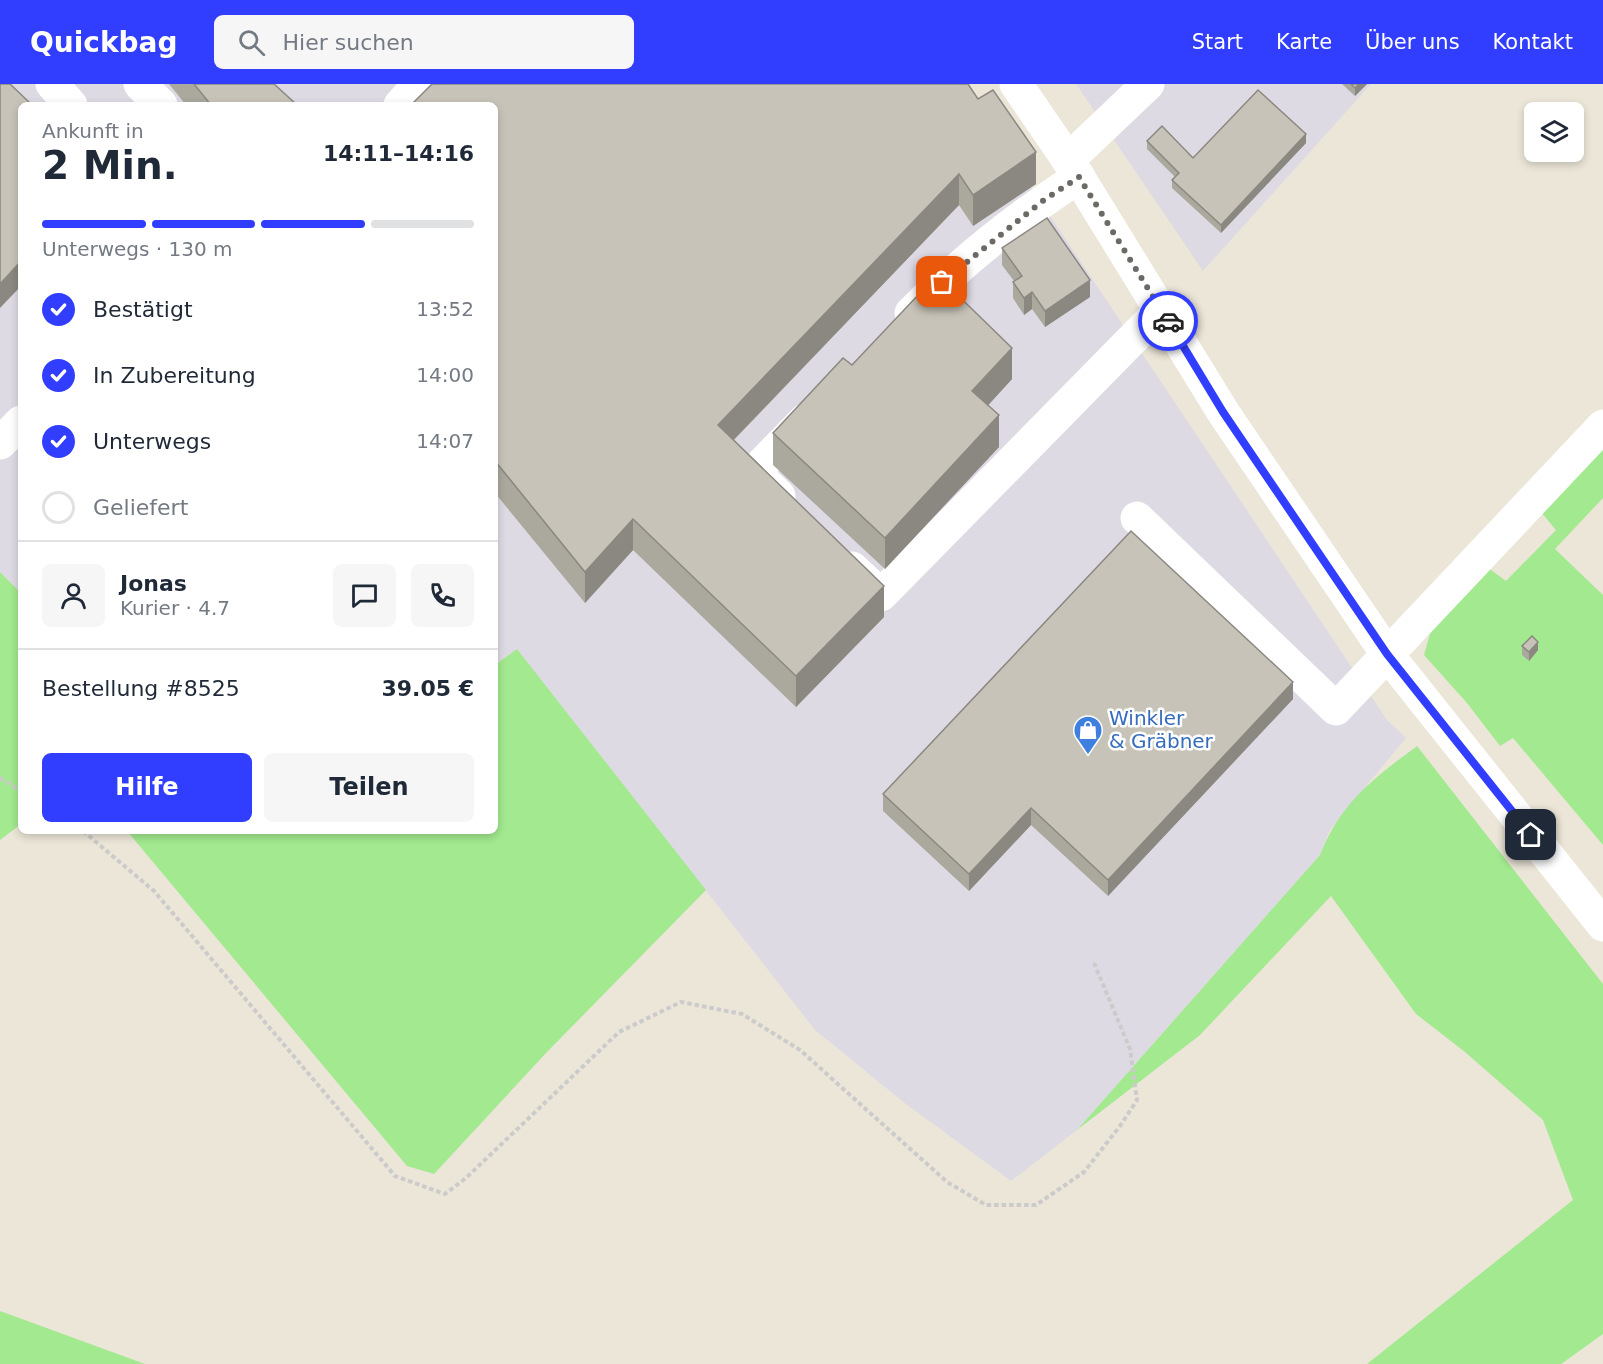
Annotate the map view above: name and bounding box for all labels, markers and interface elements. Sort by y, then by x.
search box [214,15,634,69]
text: Quickbag [30,26,178,59]
icon: search [235,26,268,59]
text: Hier suchen [283,30,414,55]
text: Start [1192,30,1243,54]
text: Karte [1276,30,1332,54]
text: Über uns [1365,30,1460,54]
text: Kontakt [1493,30,1573,54]
map controls [1524,102,1584,162]
button: layers [1524,102,1584,162]
text: Ankunft in [42,119,144,143]
text: 14:11–14:16 [323,141,474,166]
text: 2 Min. [42,143,177,188]
text: Unterwegs · 130 m [42,237,233,261]
pin [916,256,967,307]
icon: bag [925,265,958,298]
courier [1138,291,1198,351]
icon: check [42,293,75,326]
text: Bestätigt [93,297,193,322]
text: 13:52 [416,297,474,321]
icon: car [1152,305,1185,338]
icon: check [42,359,75,392]
text: In Zubereitung [93,363,256,388]
text: 14:00 [416,363,474,387]
icon: check [42,425,75,458]
text: Unterwegs [93,429,211,454]
text: 14:07 [416,429,474,453]
text: Geliefert [93,495,188,520]
button: person [42,564,105,627]
button: chat [333,564,396,627]
button: phone [411,564,474,627]
text: Jonas [120,571,187,596]
text: Kurier · 4.7 [120,596,230,620]
text: Bestellung #8525 [42,676,240,701]
text: 39.05 € [381,676,474,701]
place label: Winkler & Gräbner [1109,706,1214,753]
shop icon: Winkler & Gräbner [1072,714,1104,756]
button: Hilfe [42,753,252,822]
button: Teilen [264,753,474,822]
pin [1505,809,1556,860]
icon: home [1514,818,1547,851]

